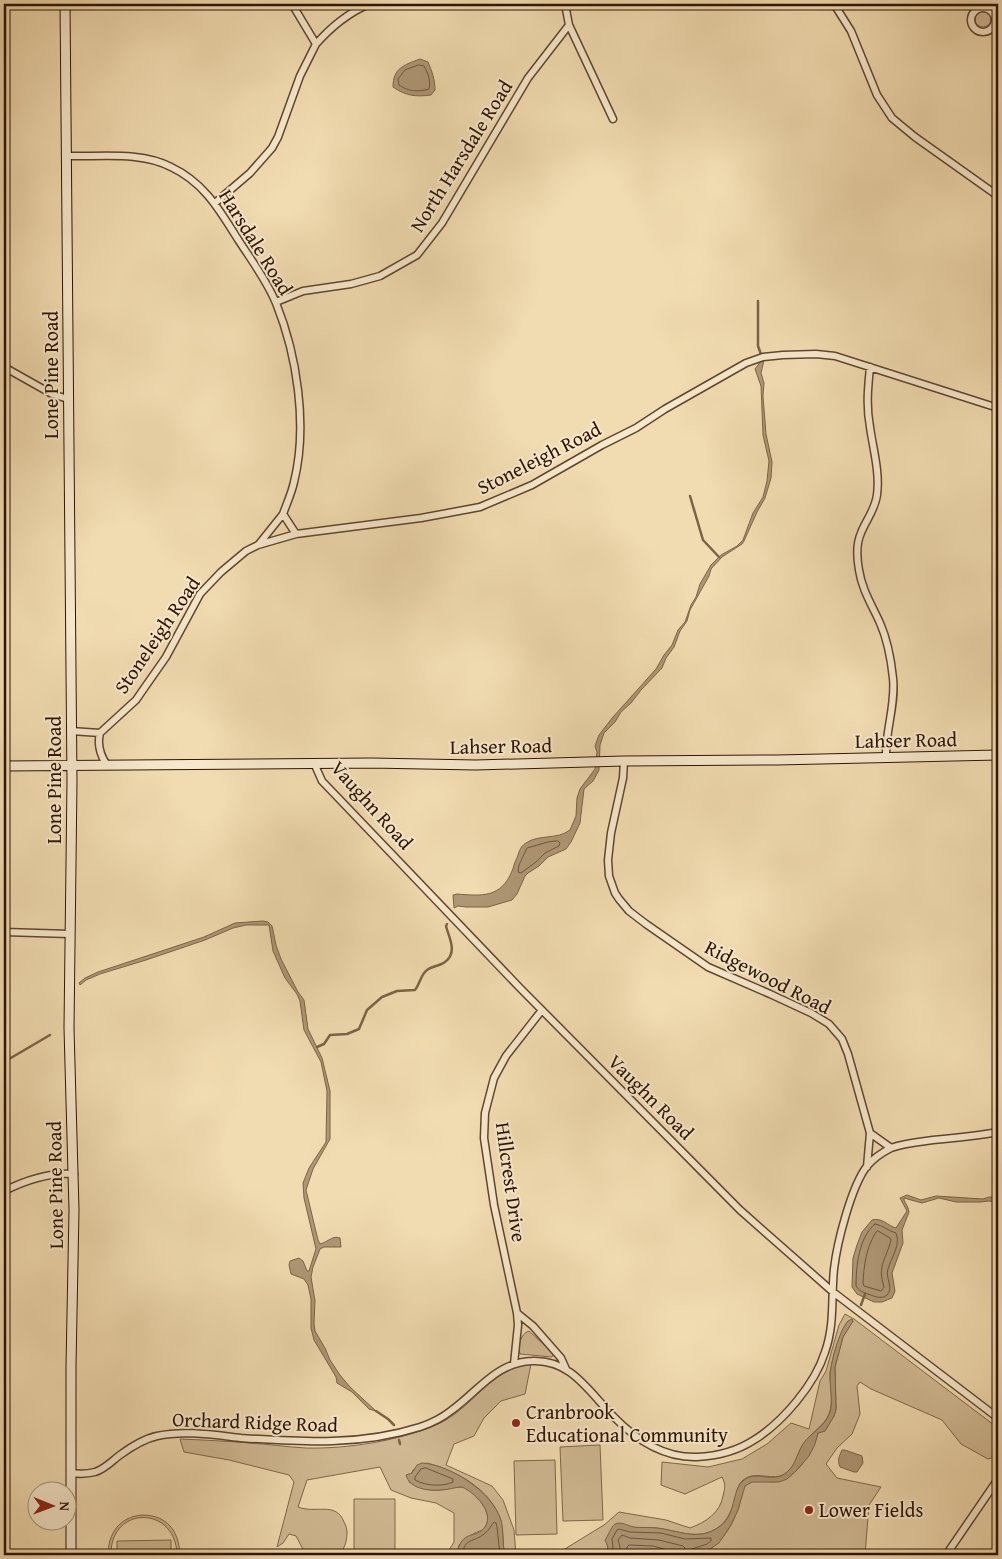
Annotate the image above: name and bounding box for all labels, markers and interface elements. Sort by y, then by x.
street label: North Harsdale Road [402,74,519,237]
street label: Harsdale Road [212,183,301,301]
street label: Lone Pine Road [36,311,65,439]
street label: Stoneleigh Road [472,414,606,501]
street label: Stoneleigh Road [107,570,207,699]
street label: Lone Pine Road [39,716,68,844]
street label: Lahser Road [855,724,958,755]
street label: Lahser Road [450,730,553,761]
street label: Vaughn Road [325,754,420,856]
street label: Ridgewood Road [700,932,837,1021]
street label: Vaughn Road [602,1047,701,1146]
street label: Lone Pine Road [39,1120,70,1249]
street label: Hillcrest Drive [489,1120,534,1244]
place label: Cranbrook Educational Community [526,1397,728,1449]
street label: Orchard Ridge Road [172,1404,339,1439]
marker: Cranbrook Educational Community [510,1417,522,1429]
north arrow [28,1482,78,1532]
place label: Lower Fields [819,1495,924,1524]
text: N [55,1501,75,1512]
marker: Lower Fields [803,1504,815,1516]

